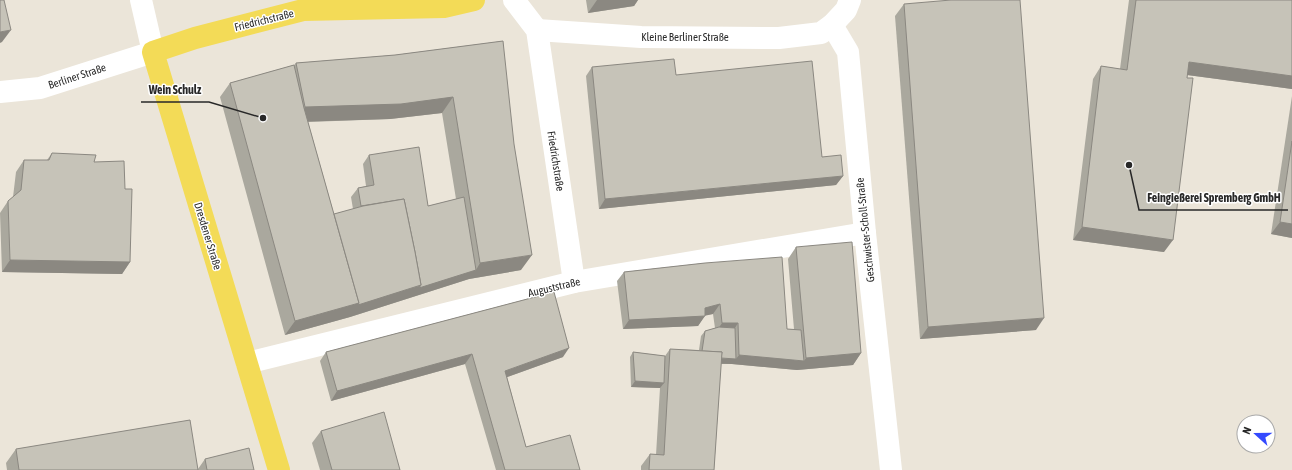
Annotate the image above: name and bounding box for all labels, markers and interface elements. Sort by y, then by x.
street label: Friedrichstraße [233,7,295,33]
street label: Kleine Berliner Straße [641,31,729,43]
street label: Berliner Straße [47,61,107,91]
callout: Wein Schulz [141,78,209,102]
text: Wein Schulz [148,83,202,97]
street label: Friedrichstraße [545,130,567,192]
street label: Geschwister-Scholl-Straße [854,177,876,283]
callout: Feingießerei Spremberg GmbH [1139,186,1288,210]
text: Feingießerei Spremberg GmbH [1147,191,1281,205]
street label: Dresdener Straße [192,201,224,271]
street label: Auguststraße [527,275,581,299]
north arrow [1236,414,1276,454]
text: N [1240,425,1253,436]

